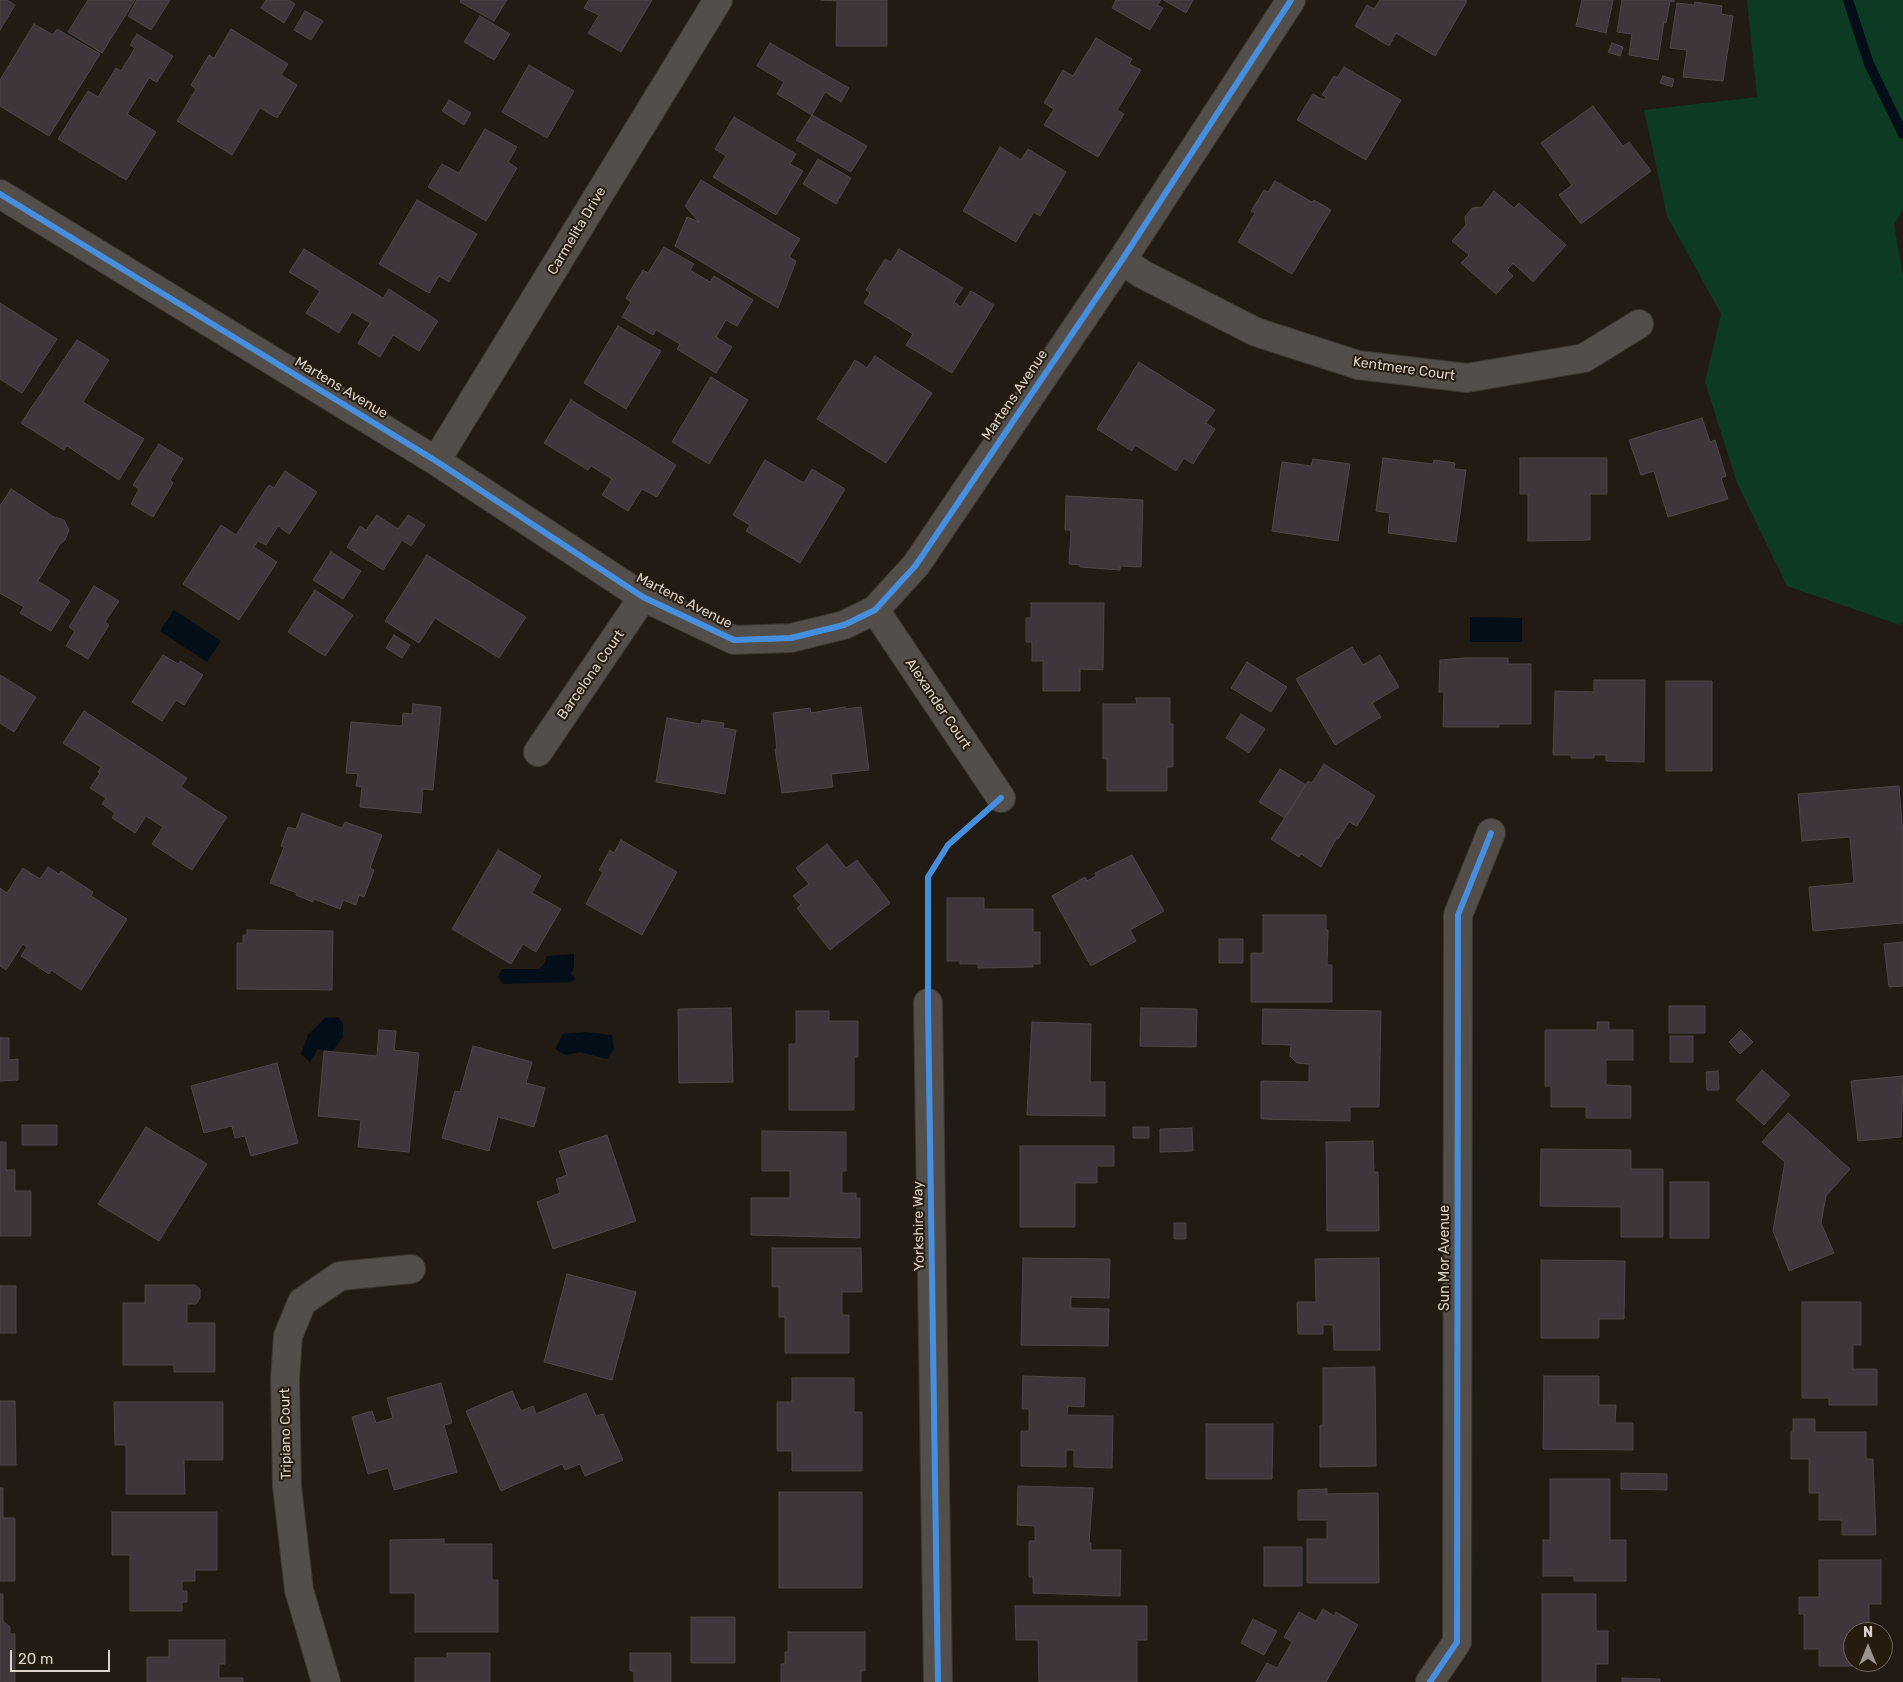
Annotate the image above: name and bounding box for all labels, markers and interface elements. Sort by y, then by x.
street label: Carmelita Drive [544,184,610,278]
street label: Martens Avenue [979,347,1051,443]
street label: Martens Avenue [291,354,391,422]
street label: Kentmere Court [1352,354,1456,384]
street label: Martens Avenue [633,570,735,632]
street label: Barcelona Court [554,627,628,723]
street label: Alexander Court [901,656,975,752]
street label: Yorkshire Way [910,1181,928,1271]
street label: Sun Mor Avenue [1437,1205,1453,1311]
street label: Tripiano Court [277,1388,295,1480]
north arrow [1843,1622,1893,1672]
text: N [1863,1624,1873,1641]
scale bar [12,1640,112,1672]
text: 20 m [18,1650,53,1668]

